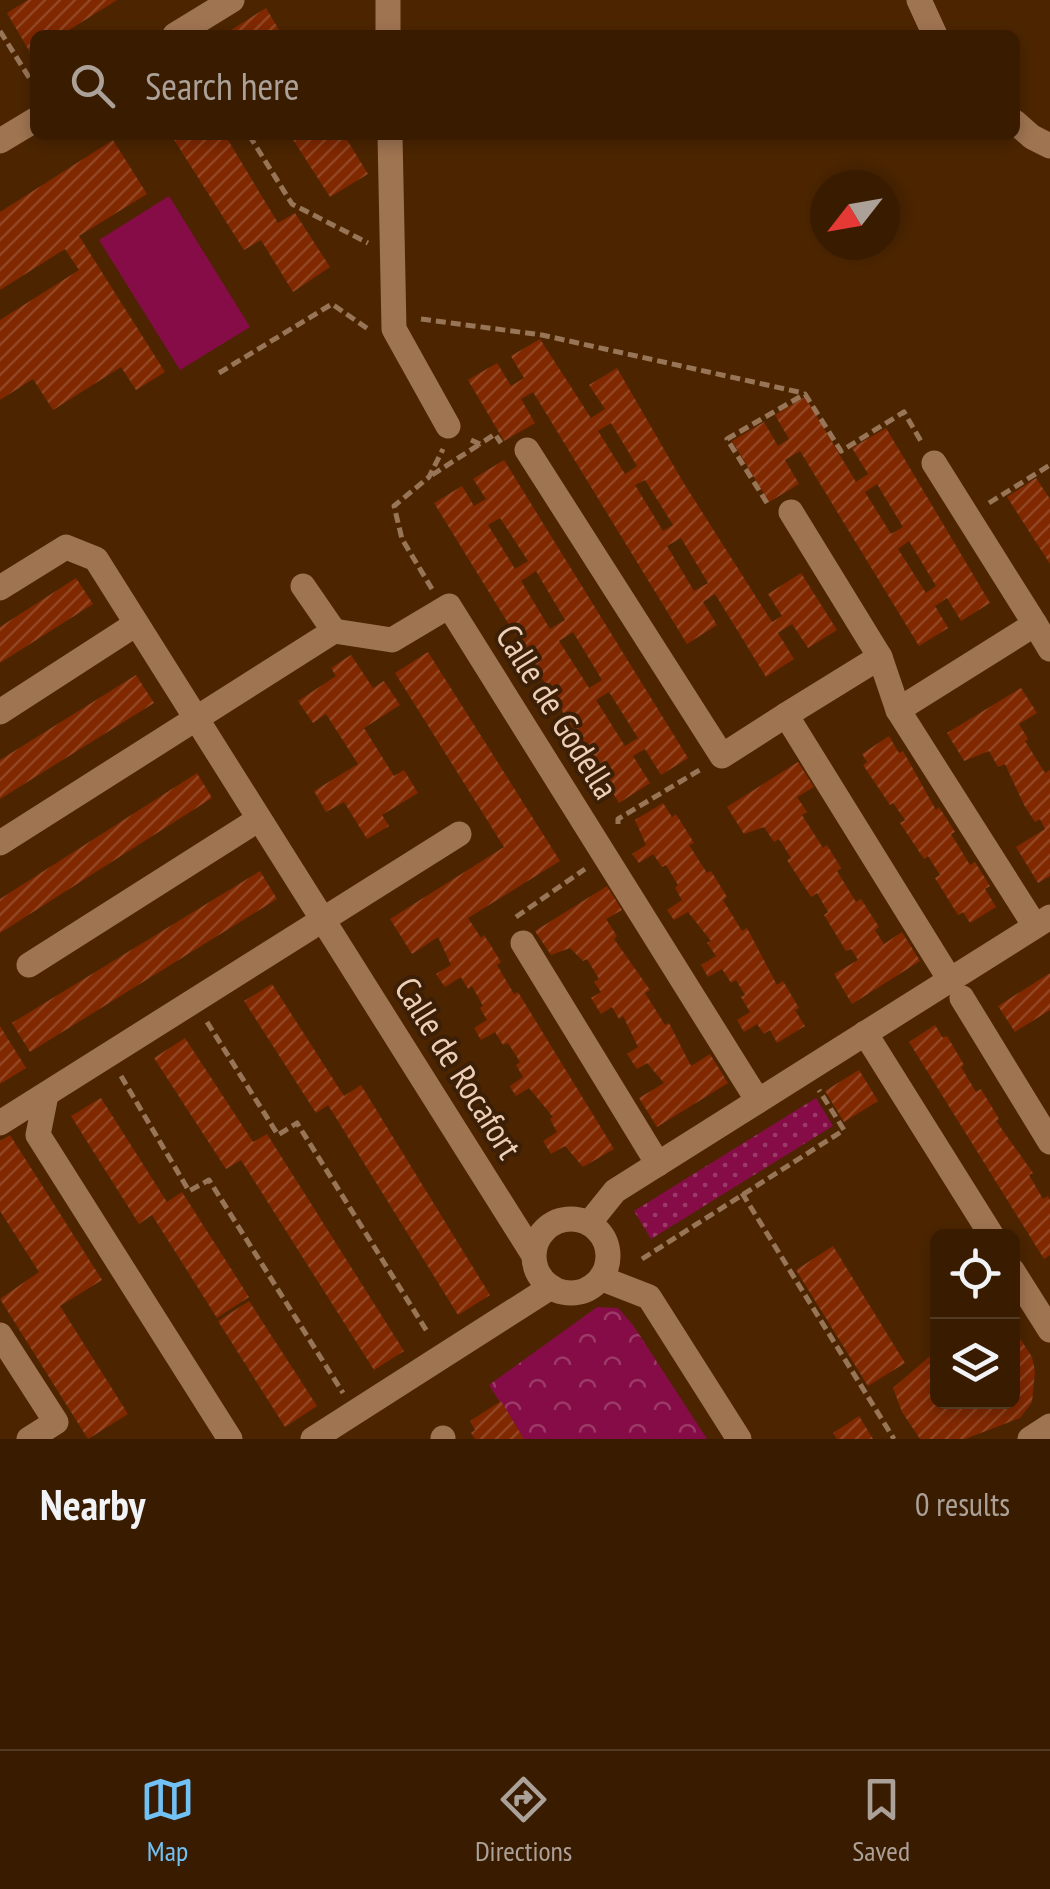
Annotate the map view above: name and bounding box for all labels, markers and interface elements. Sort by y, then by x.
search box [30,30,1020,140]
icon: search [65,58,120,113]
text: Search here [145,61,299,110]
north arrow [810,170,900,260]
street label: Calle de Godella [486,616,630,807]
street label: Calle de Rocafort [385,968,533,1167]
map controls [930,1229,1020,1409]
button: locate [930,1229,1020,1319]
button: layers [930,1319,1020,1409]
text: Nearby [40,1477,145,1532]
text: 0 results [915,1483,1010,1525]
tab: Map [140,1772,195,1869]
tab: Directions [475,1772,572,1869]
tab: Saved [852,1772,910,1869]

